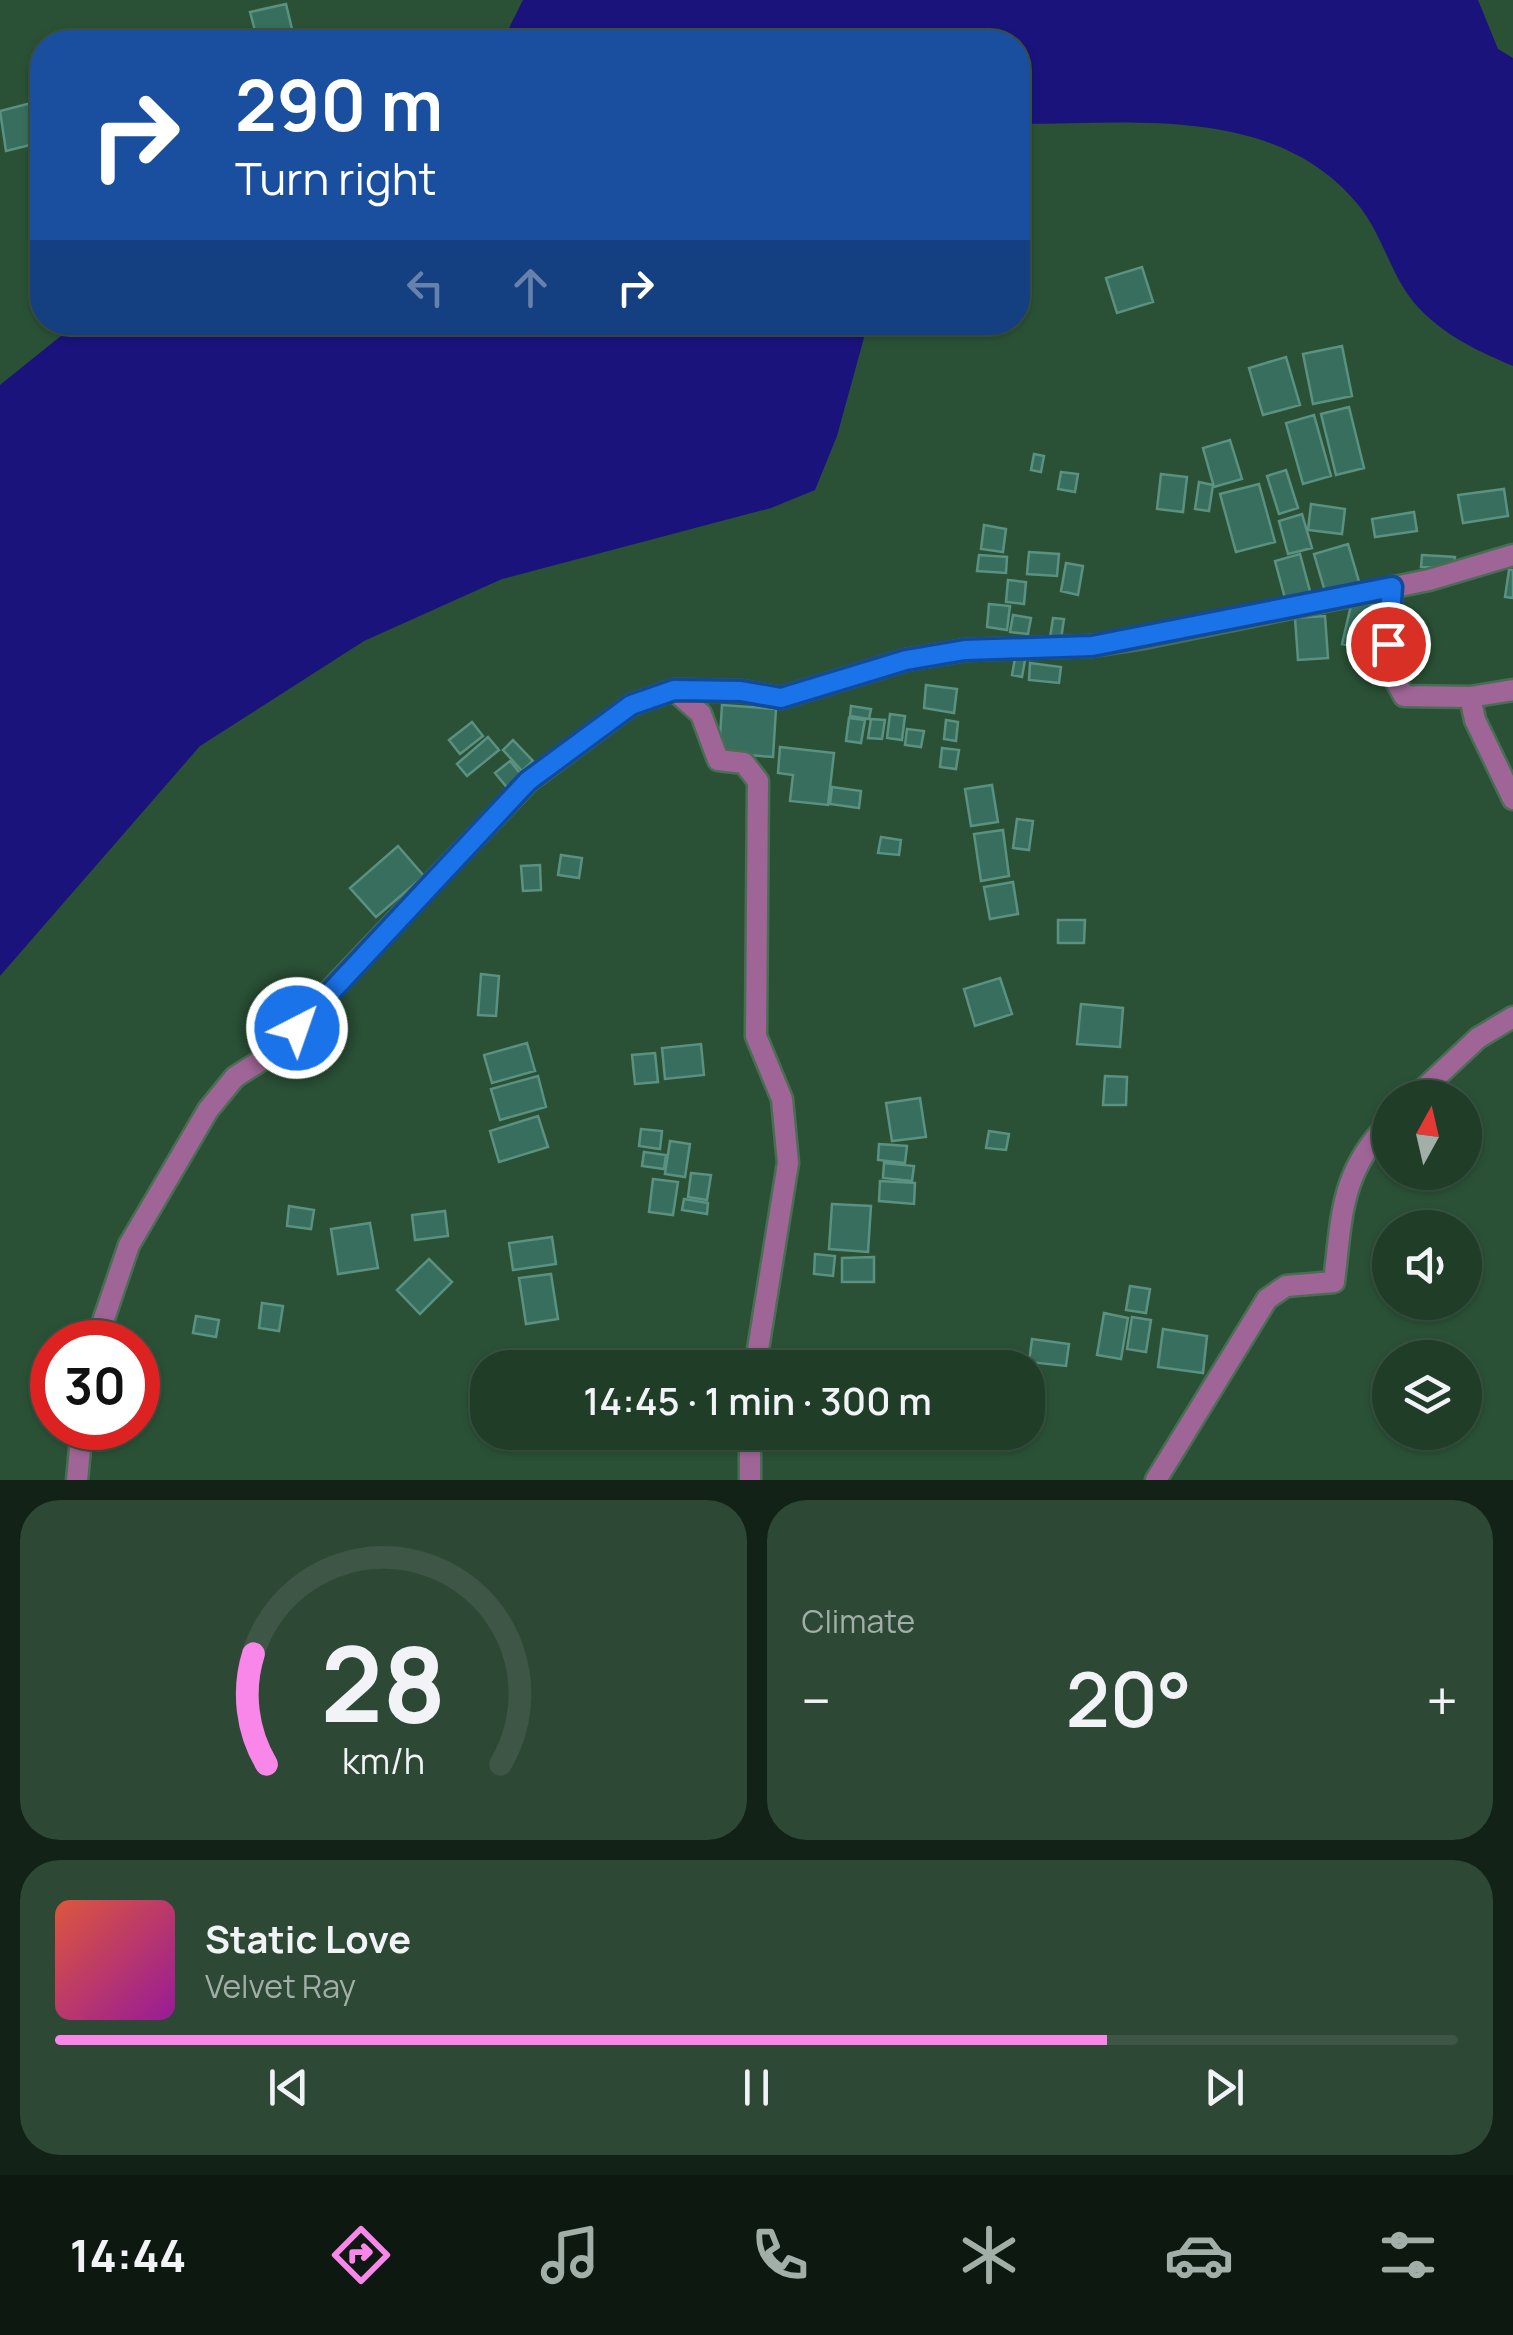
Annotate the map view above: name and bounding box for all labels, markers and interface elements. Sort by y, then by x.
text: 290 m [235,56,443,152]
icon: right [70,70,200,200]
text: Turn right [235,147,436,209]
icon: left [398,260,453,315]
icon: ahead [503,260,558,315]
icon: right [608,260,663,315]
pin [1346,602,1431,687]
icon: arrive [1361,617,1416,672]
position arrow [245,976,349,1080]
north arrow [1372,1080,1482,1190]
map controls [1372,1080,1482,1450]
button: sound [1372,1210,1482,1320]
speed limit sign: 30 [30,1320,160,1450]
button: layers [1372,1340,1482,1450]
text: 14:45 · 1 min · 300 m [583,1374,932,1426]
text: Climate [802,1599,915,1643]
text: 28 [320,1611,446,1753]
text: 20° [1066,1647,1192,1750]
text: − [802,1662,831,1738]
text: + [1426,1662,1458,1738]
text: km/h [342,1736,425,1785]
text: Static Love [205,1912,411,1964]
text: Velvet Ray [205,1964,356,2008]
icon: previous [261,2060,316,2115]
icon: pause [729,2060,784,2115]
icon: next [1197,2060,1252,2115]
icon: directions [326,2220,396,2290]
icon: music [535,2220,605,2290]
icon: phone [745,2220,815,2290]
icon: climate [954,2220,1024,2290]
icon: car [1164,2220,1234,2290]
icon: filters [1373,2220,1443,2290]
text: 14:44 [70,2224,186,2286]

